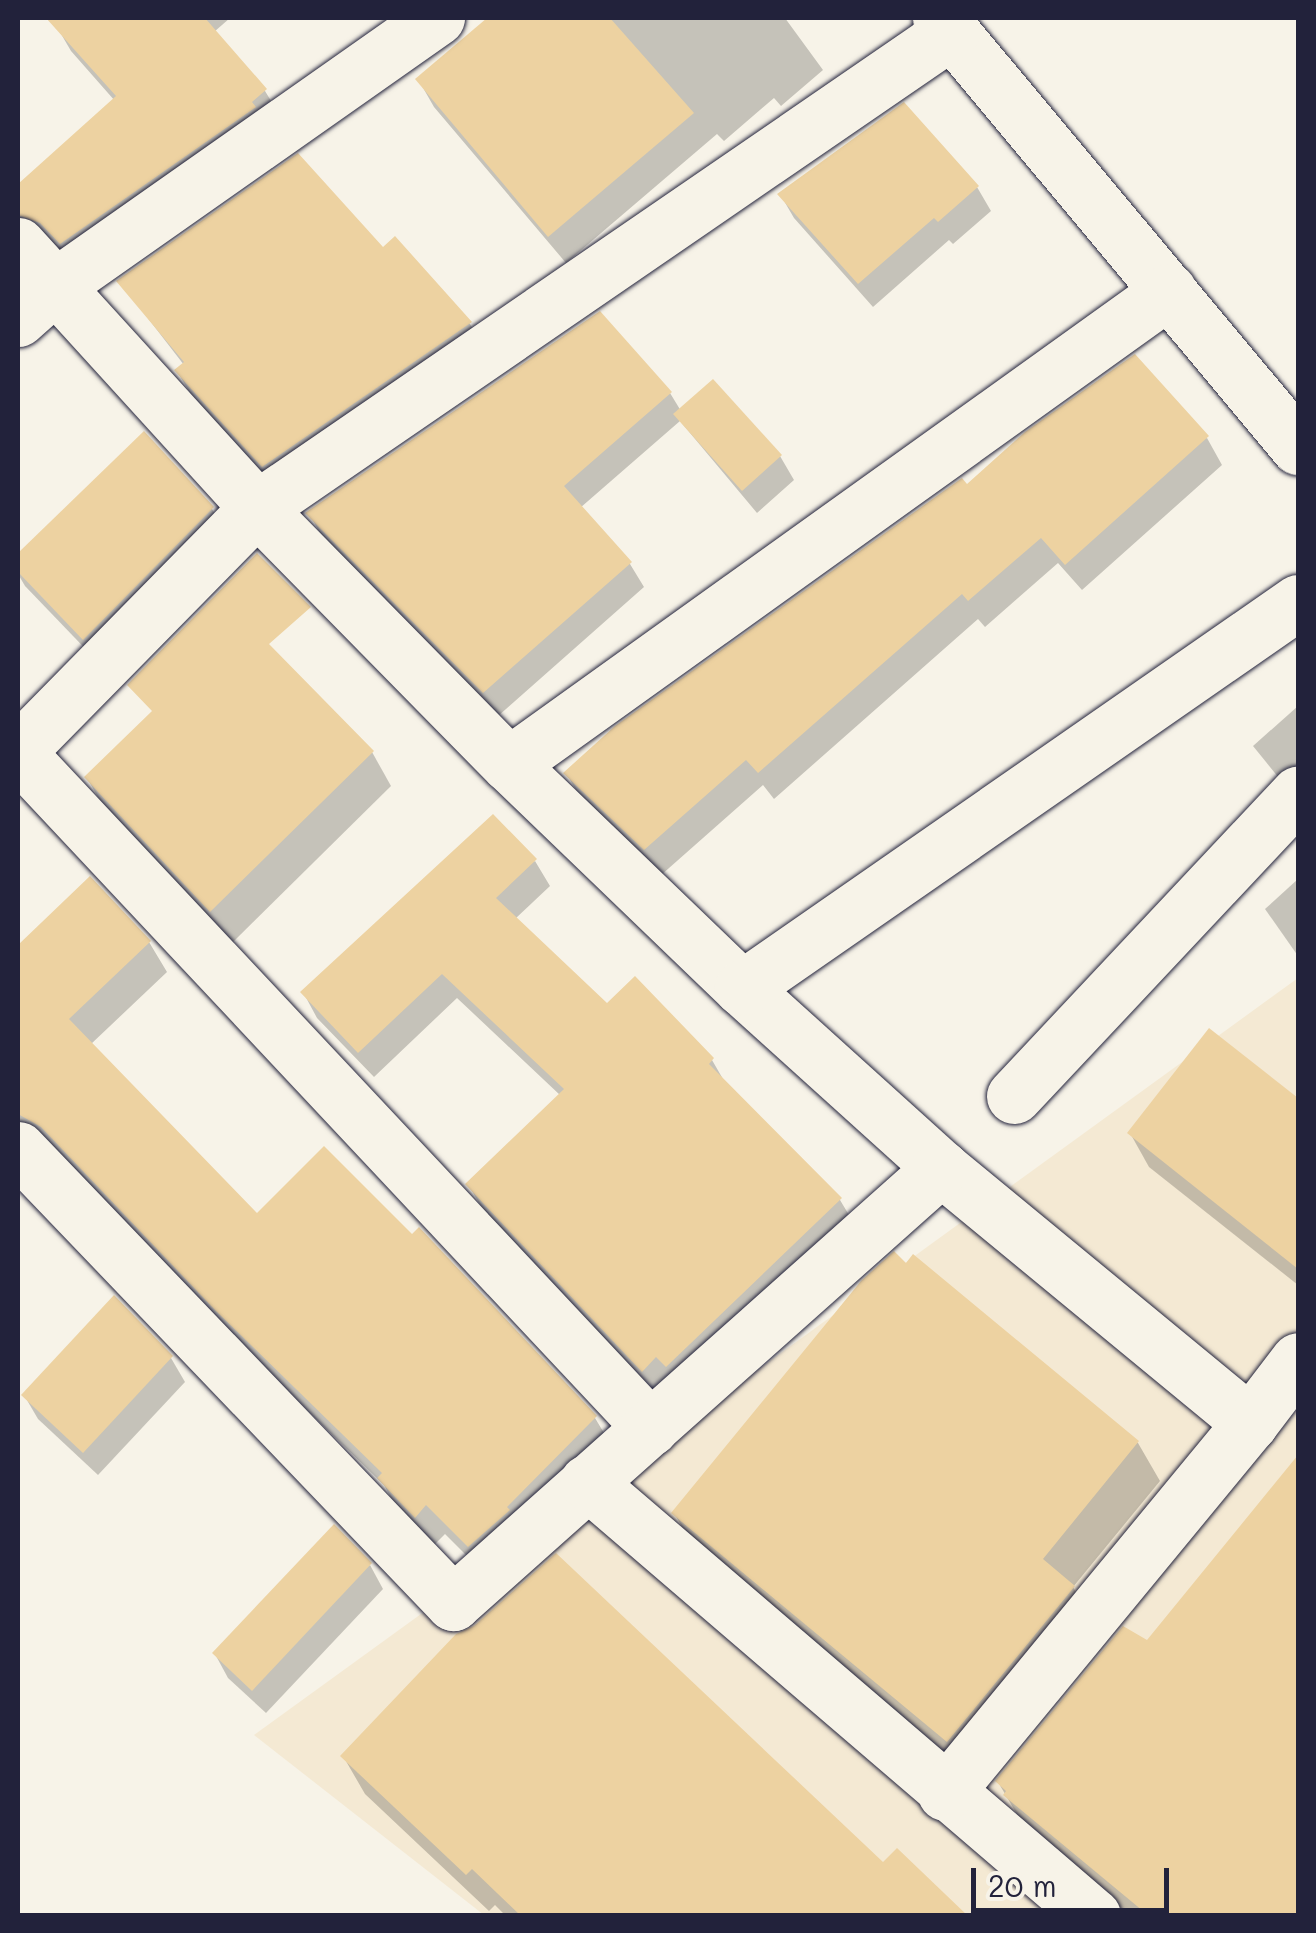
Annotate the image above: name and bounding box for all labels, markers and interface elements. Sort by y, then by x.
scale bar [976,1848,1174,1910]
text: 20 m [988,1865,1057,1905]

